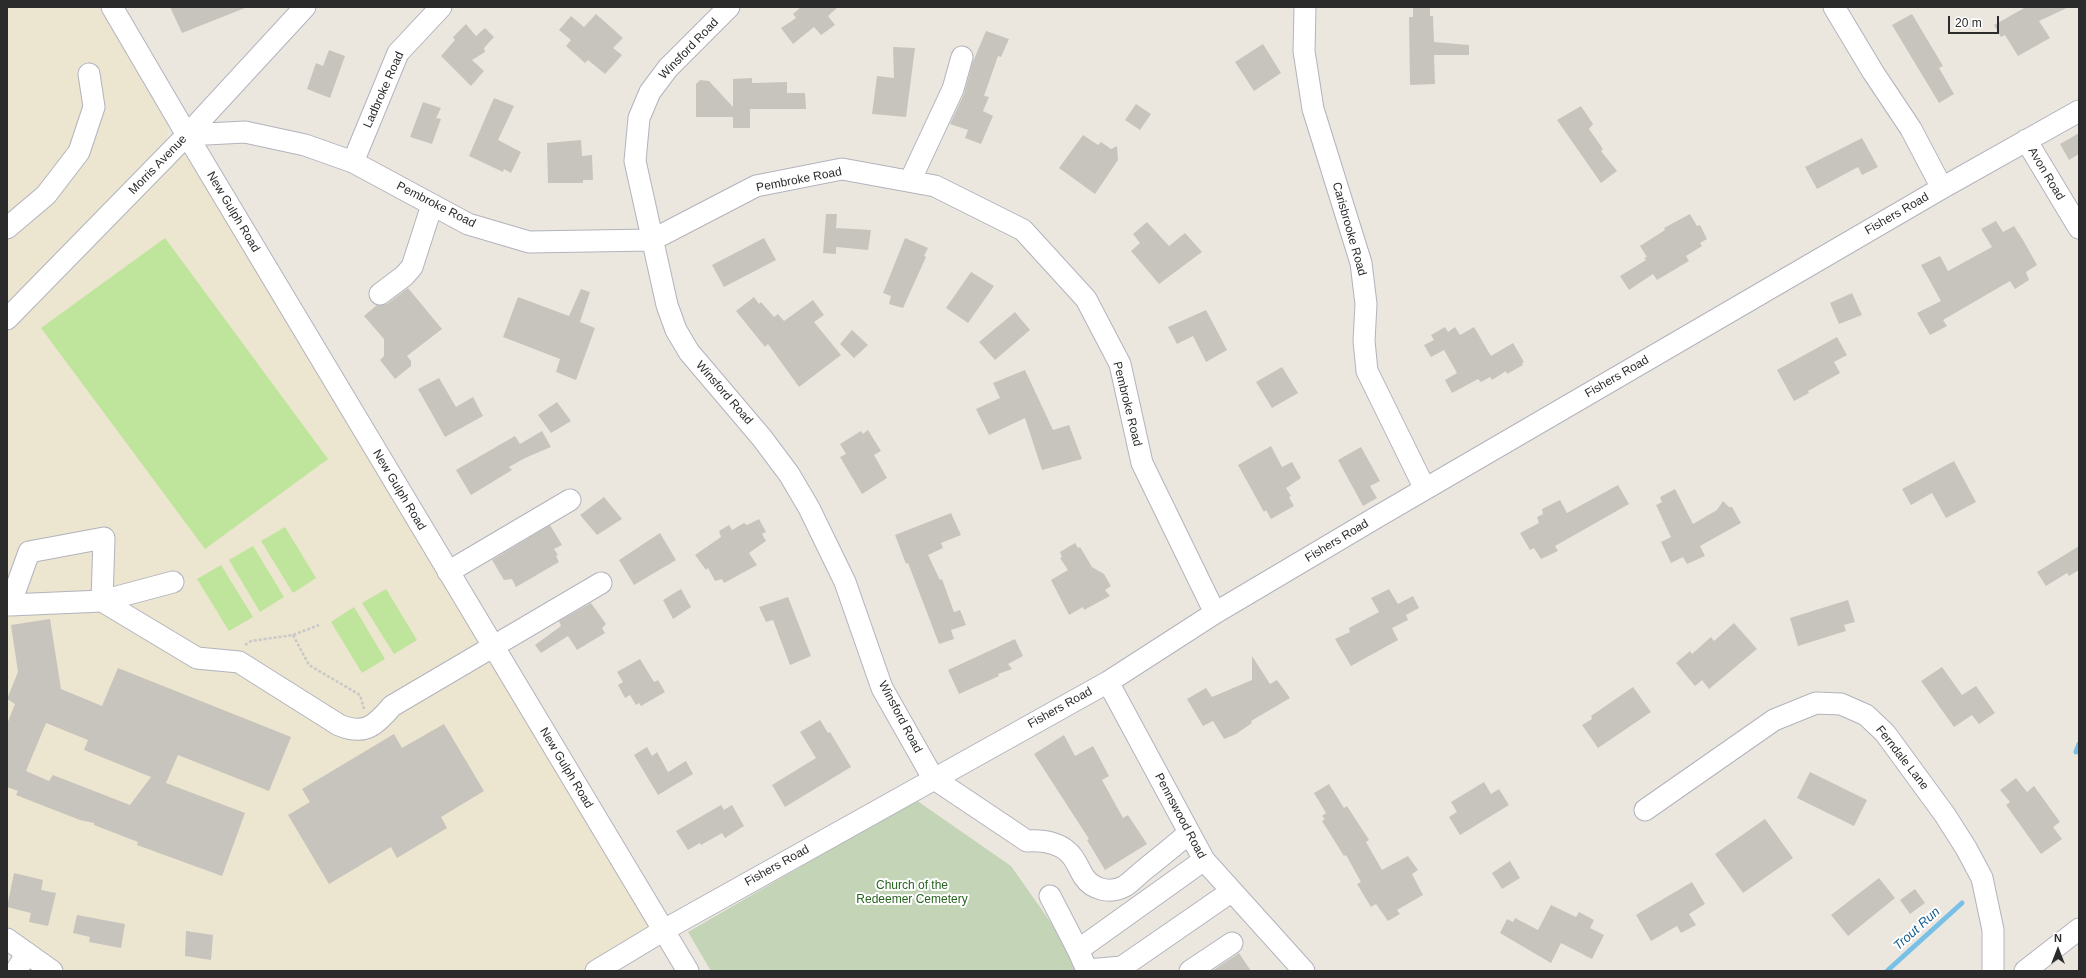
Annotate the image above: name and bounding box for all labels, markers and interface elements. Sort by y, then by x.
scale bar [1950,8,2001,34]
street label: Winsford Road [656,15,722,83]
text: 20 m [1955,16,1982,30]
street label: Ladbroke Road [361,50,407,130]
street label: Morris Avenue [126,132,190,198]
street label: Avon Road [2025,145,2067,203]
street label: Pembroke Road [755,165,843,195]
street label: New Gulph Road [203,169,263,255]
street label: Pembroke Road [394,179,478,231]
street label: Carisbrooke Road [1329,181,1369,277]
street label: Fishers Road [1862,190,1932,238]
street label: Fishers Road [1582,353,1652,401]
street label: Winsford Road [693,358,755,428]
street label: Pembroke Road [1110,360,1144,448]
street label: New Gulph Road [369,447,429,533]
street label: Fishers Road [1303,516,1371,566]
street label: Winsford Road [875,679,925,755]
street label: Fishers Road [1025,684,1095,732]
street label: Ferndale Lane [1873,723,1931,793]
street label: New Gulph Road [536,725,596,811]
street label: Pennswood Road [1151,771,1209,861]
street label: Fishers Road [742,842,812,890]
park label: Church of the Redeemer Cemetery [856,879,968,907]
water label: Trout Run [1891,904,1943,954]
north arrow [2038,930,2078,970]
text: N [2054,932,2062,944]

